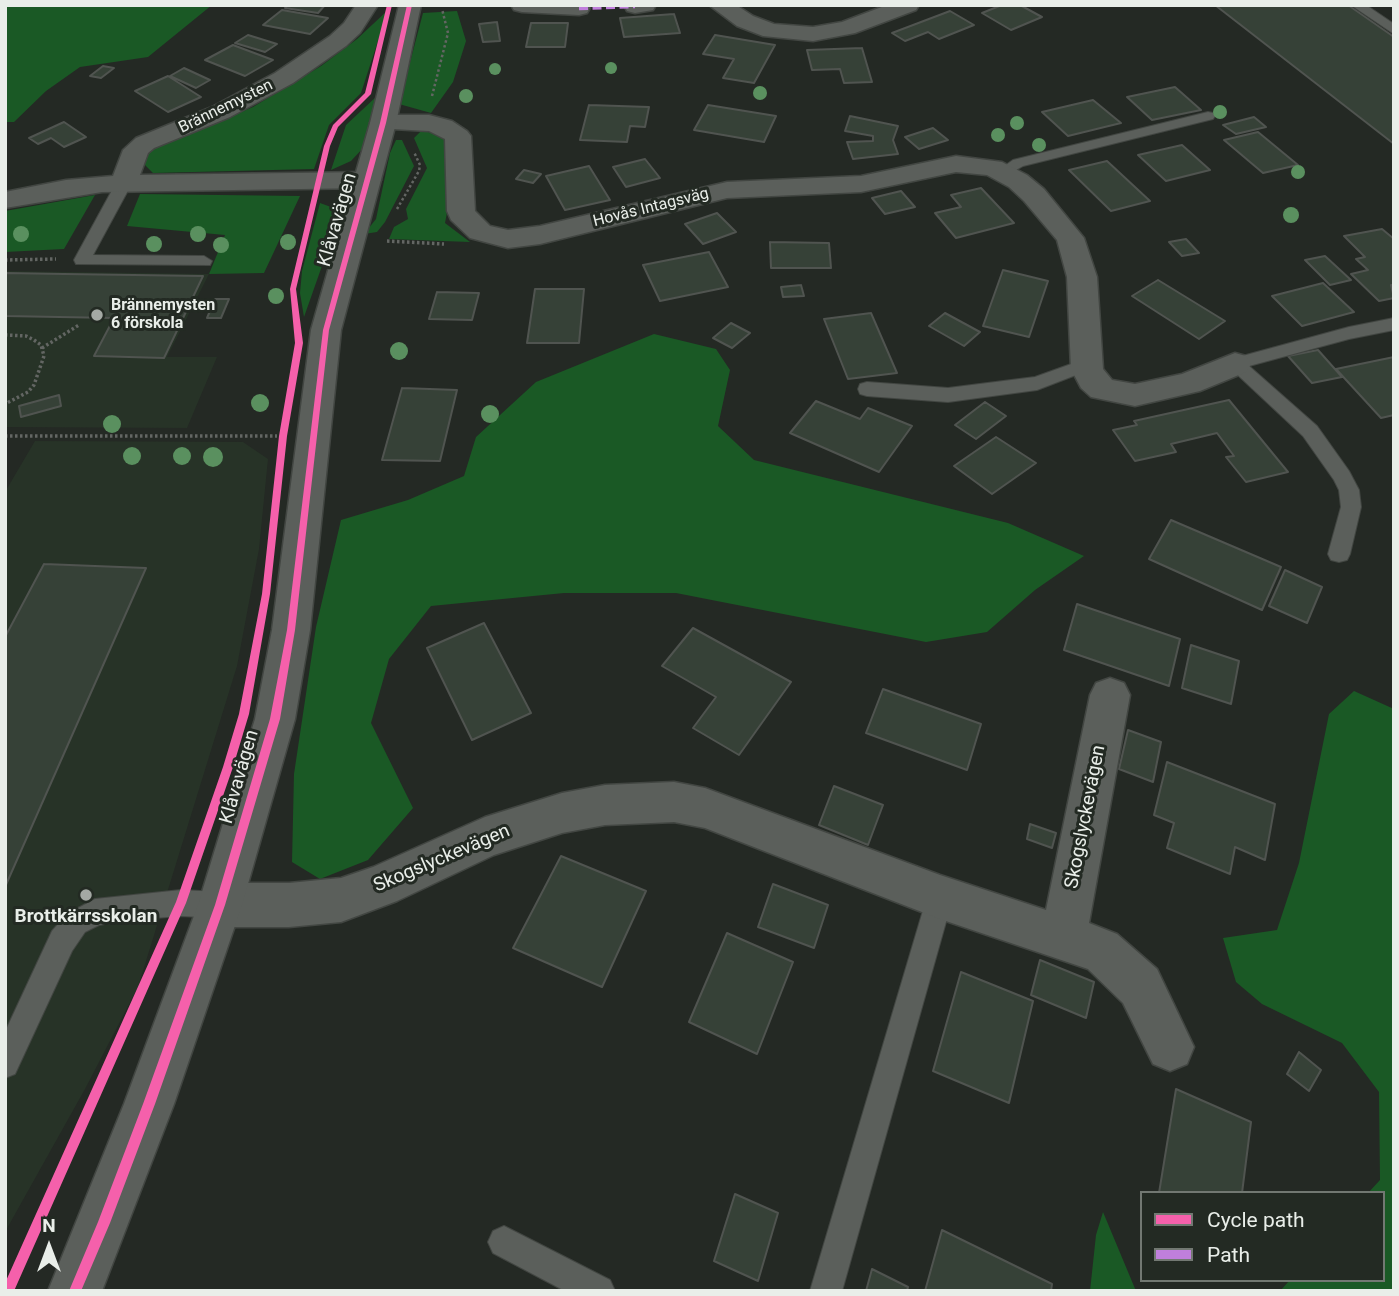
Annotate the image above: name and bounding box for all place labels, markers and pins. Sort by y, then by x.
place label: Brännemysten 6 förskola [111,296,215,334]
marker: Brännemysten 6 förskola [89,307,105,323]
marker: Brottkärrsskolan [78,887,94,903]
place label: Brottkärrsskolan [15,906,157,928]

